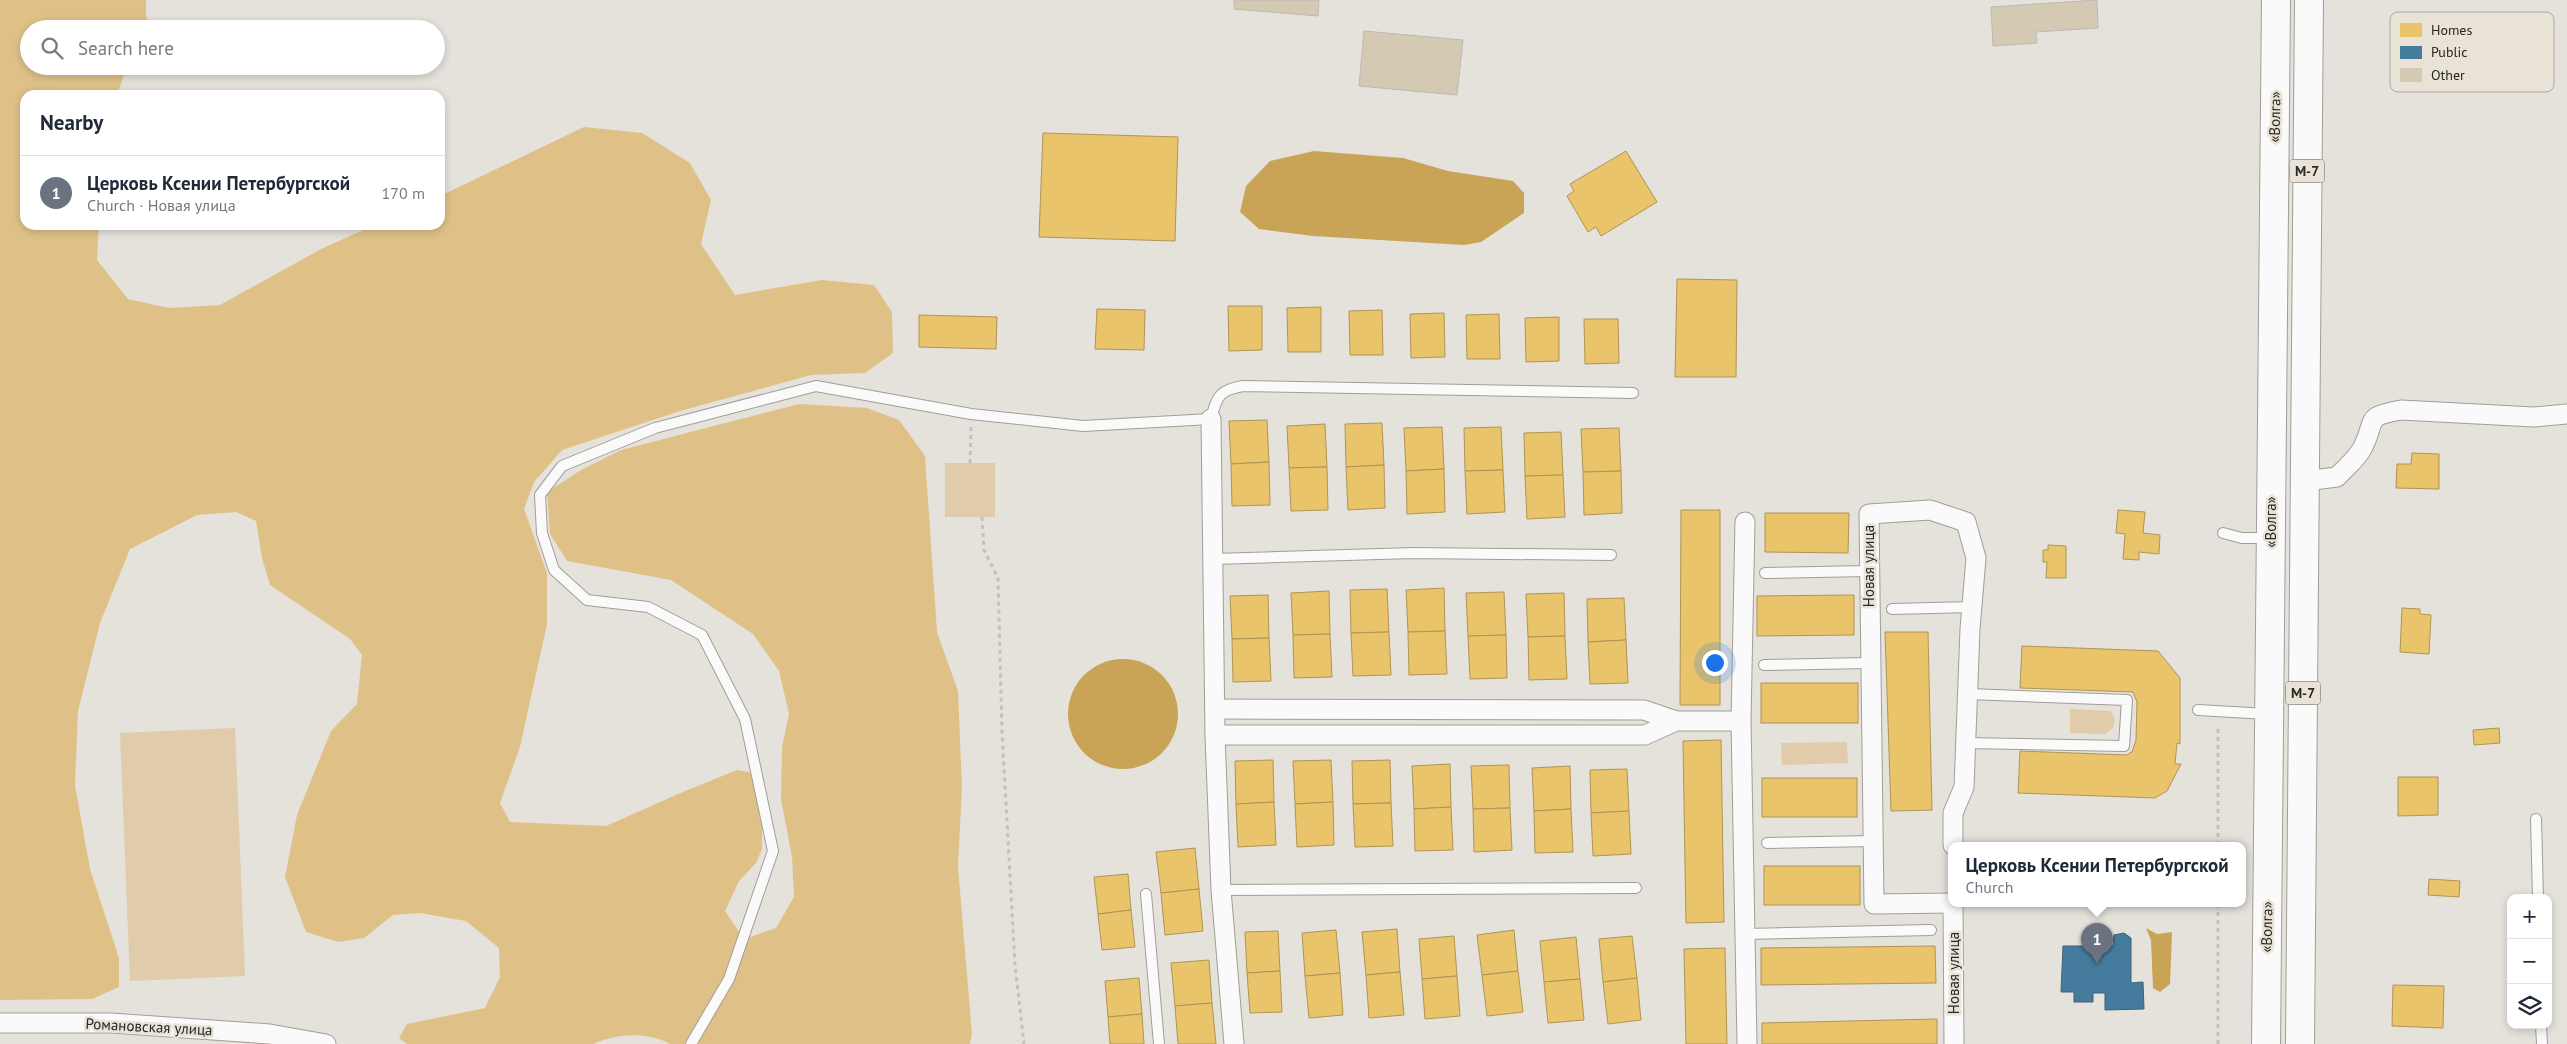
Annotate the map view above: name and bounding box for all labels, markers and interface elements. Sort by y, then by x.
legend [2390,12,2554,92]
search box [20,20,445,75]
text: Homes [2431,21,2472,39]
icon: search [38,34,66,62]
text: Search here [78,36,174,60]
text: Public [2431,43,2468,61]
text: Other [2431,66,2465,84]
street label: «Волга» [2265,91,2284,143]
text: Nearby [40,109,103,136]
road number: М-7 [2290,160,2324,182]
text: Церковь Ксении Петербургской [87,171,350,195]
text: 1 [51,183,61,203]
text: 170 m [382,183,425,203]
text: Church · Новая улица [87,195,236,215]
street label: «Волга» [2261,496,2280,548]
street label: Новая улица [1859,525,1878,607]
your location [1702,650,1728,676]
road number: М-7 [2286,681,2320,704]
popup [1948,842,2246,907]
text: Церковь Ксении Петербургской [1965,853,2229,877]
text: Church [1965,877,2013,897]
map controls [2507,894,2552,1029]
button: + [2507,894,2552,939]
street label: «Волга» [2257,901,2276,953]
pin: 1 [2081,923,2113,964]
street label: Новая улица [1944,932,1963,1014]
button: − [2507,939,2552,984]
button: layers [2507,984,2552,1029]
street label: Романовская улица [85,1014,213,1039]

